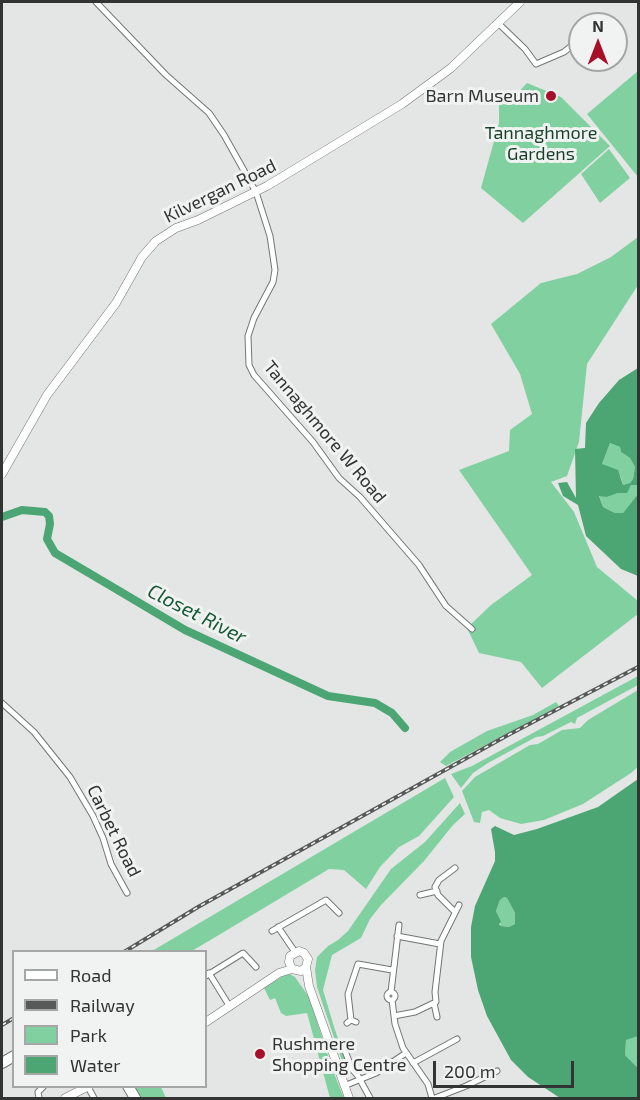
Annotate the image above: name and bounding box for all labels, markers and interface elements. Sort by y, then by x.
north arrow [568,12,628,72]
text: N [592,16,604,35]
place label: Barn Museum [425,85,539,107]
marker: Barn Museum [544,89,558,103]
park label: Tannaghmore Gardens [485,122,597,164]
street label: Kilvergan Road [160,155,280,227]
street label: Tannaghmore W Road [259,356,391,508]
water label: Closet River [143,579,251,649]
street label: Carbet Road [82,782,146,880]
legend [12,950,207,1088]
text: Road [70,964,111,986]
text: Railway [70,994,135,1016]
text: Park [70,1024,107,1046]
place label: Rushmere Shopping Centre [272,1033,407,1076]
marker: Rushmere Shopping Centre [253,1047,267,1061]
scale bar [436,1049,577,1087]
text: Water [70,1054,120,1076]
text: 200 m [444,1060,496,1082]

